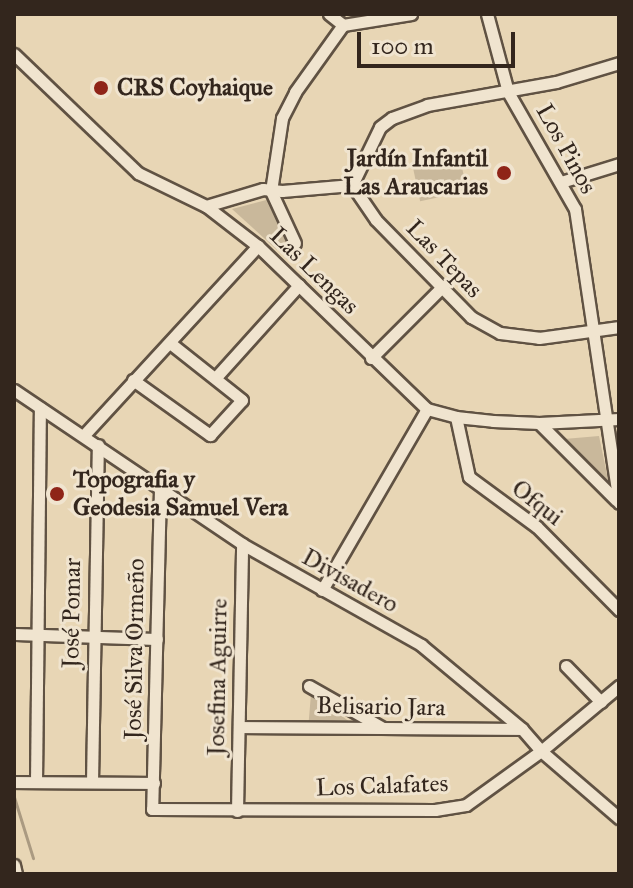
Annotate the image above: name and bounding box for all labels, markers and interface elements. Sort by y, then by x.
scale bar [361,16,519,66]
text: 100 m [371,31,434,61]
place label: CRS Coyhaique [117,74,273,102]
marker: CRS Coyhaique [92,79,110,97]
street label: Los Pinos [530,99,602,199]
place label: Jardín Infantil Las Araucarias [343,145,488,201]
marker: Jardín Infantil Las Araucarias [495,164,513,182]
street label: Las Tepas [400,214,488,304]
street label: Las Lengas [264,222,364,320]
place label: Topografia y Geodesia Samuel Vera [73,466,288,522]
street label: Ofqui [506,474,568,532]
marker: Topografia y Geodesia Samuel Vera [48,485,66,503]
street label: Divisadero [297,543,403,619]
street label: José Pomar [57,558,87,668]
street label: José Silva Ormeño [119,558,151,740]
street label: Josefina Aguirre [202,598,234,756]
street label: Belisario Jara [316,691,446,723]
street label: Los Calafates [315,769,449,803]

